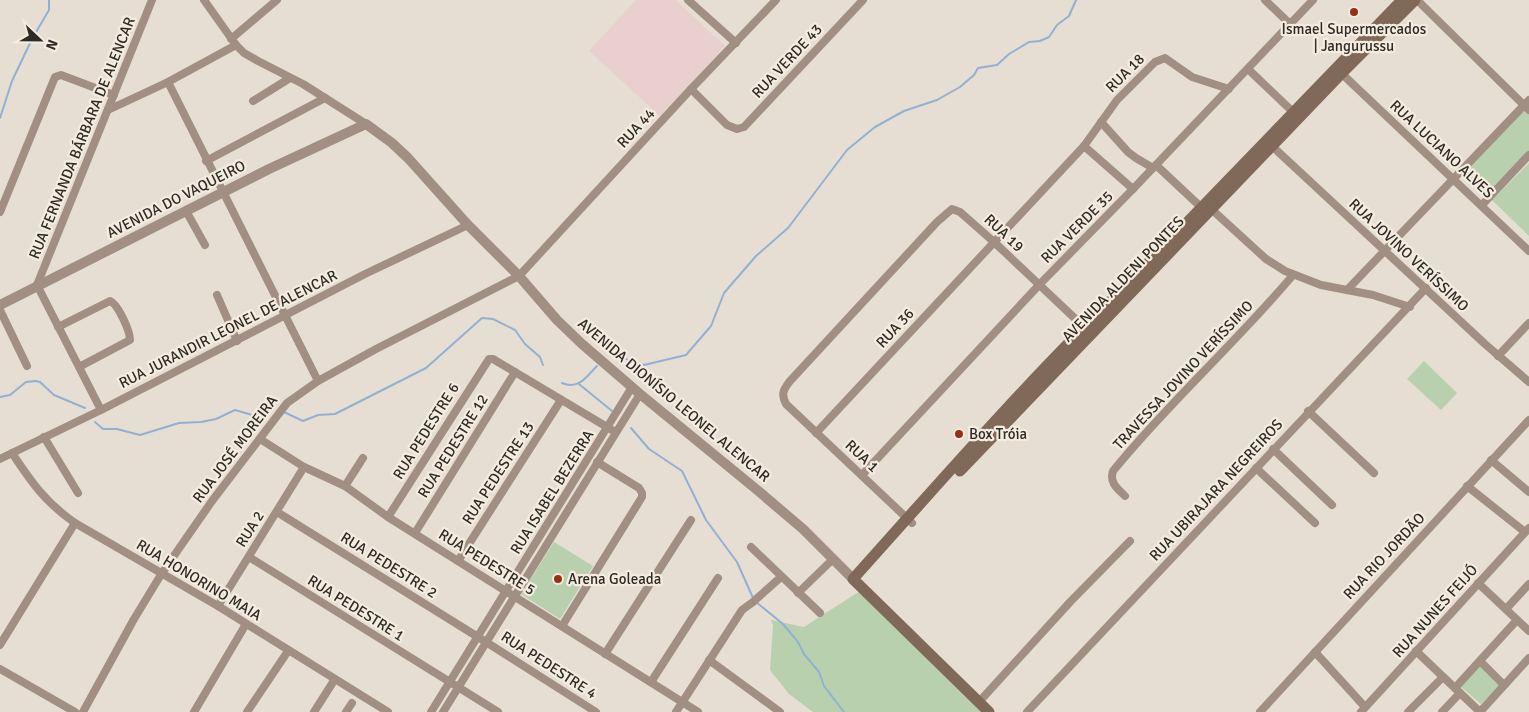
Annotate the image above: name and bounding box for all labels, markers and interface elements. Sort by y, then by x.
marker: Ismael Supermercados | Jangurussu [1348,6,1360,18]
street label: RUA FERNANDA BÁRBARA DE ALENCAR [25,14,139,262]
north arrow [15,15,65,65]
street label: RUA VERDE 43 [748,20,826,102]
place label: Ismael Supermercados | Jangurussu [1282,20,1427,55]
street label: RUA 18 [1102,50,1148,96]
street label: RUA LUCIANO ALVES [1386,96,1498,202]
street label: RUA 44 [613,105,659,151]
street label: AVENIDA DO VAQUEIRO [104,156,248,242]
street label: RUA VERDE 35 [1037,187,1117,267]
street label: RUA JOVINO VERÍSSIMO [1345,194,1473,315]
street label: RUA 19 [981,210,1027,256]
street label: AVENIDA ALDENI PONTES [1058,212,1188,346]
street label: RUA JURANDIR LEONEL DE ALENCAR [116,266,340,392]
street label: TRAVESSA JOVINO VERÍSSIMO [1108,296,1257,453]
street label: RUA 36 [872,305,918,351]
street label: AVENIDA DIONÍSIO LEONEL ALENCAR [574,314,774,486]
street label: RUA PEDESTRE 6 [389,379,463,483]
street label: RUA JOSÉ MOREIRA [188,391,281,506]
street label: RUA PEDESTRE 12 [414,391,492,501]
street label: RUA UBIRAJARA NEGREIROS [1146,415,1286,565]
street label: RUA PEDESTRE 13 [458,418,538,528]
place label: Box Tróia [969,425,1027,443]
street label: RUA ISABEL BEZERRA [506,427,598,557]
marker: Box Tróia [953,428,965,440]
street label: RUA 1 [842,436,882,476]
street label: RUA 2 [232,508,268,550]
street label: RUA RIO JORDÃO [1339,508,1429,603]
street label: RUA PEDESTRE 5 [435,525,539,599]
street label: RUA PEDESTRE 2 [337,528,441,602]
street label: RUA HONORINO MAIA [133,536,265,624]
street label: RUA NUNES FEIJÓ [1388,560,1482,661]
place label: Arena Goleada [568,570,661,588]
street label: RUA PEDESTRE 1 [304,571,408,645]
marker: Arena Goleada [552,573,564,585]
street label: RUA PEDESTRE 4 [498,627,600,703]

